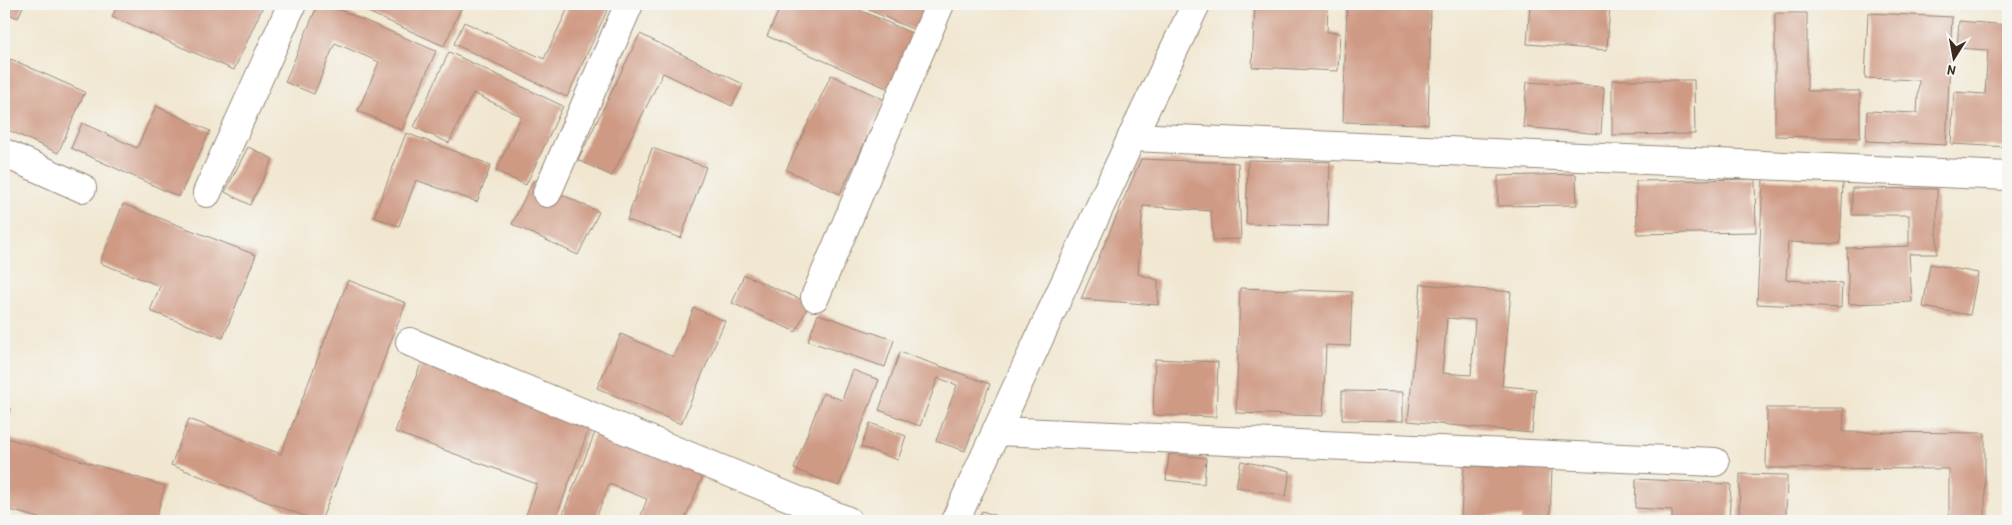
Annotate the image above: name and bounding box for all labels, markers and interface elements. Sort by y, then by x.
north arrow [1930,32,1980,82]
text: N [1945,61,1957,81]

